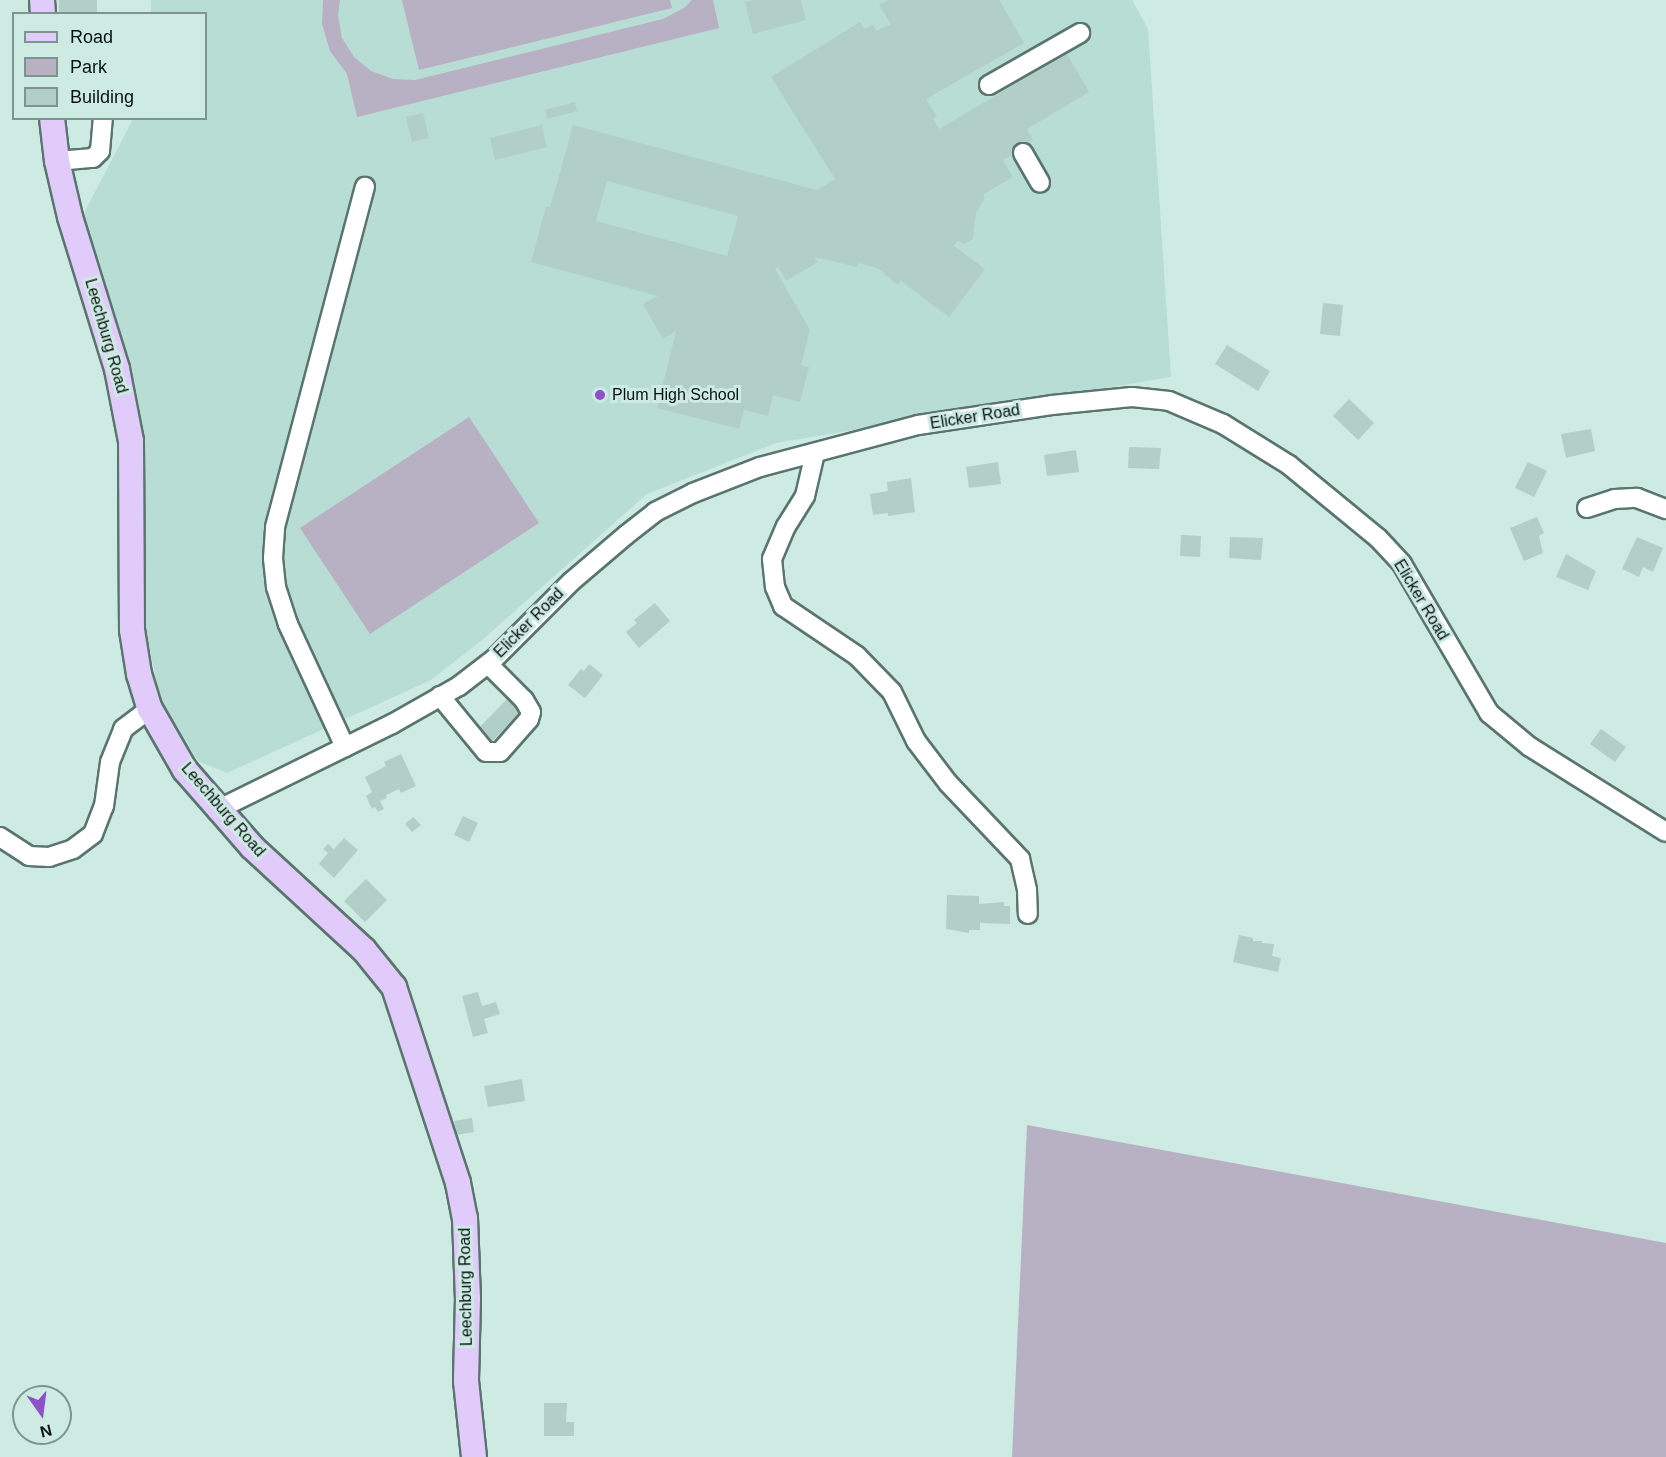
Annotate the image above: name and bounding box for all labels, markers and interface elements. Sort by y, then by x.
legend [12,12,207,120]
text: Road [70,27,113,47]
text: Park [70,57,107,77]
text: Building [70,87,134,107]
street label: Leechburg Road [80,276,132,396]
place label: Plum High School [612,385,739,405]
marker: Plum High School [593,388,607,402]
street label: Elicker Road [929,400,1021,434]
street label: Elicker Road [1389,556,1453,644]
street label: Elicker Road [490,584,568,662]
street label: Leechburg Road [177,759,269,861]
street label: Leechburg Road [455,1228,477,1346]
north arrow [12,1385,72,1445]
text: N [38,1421,54,1441]

